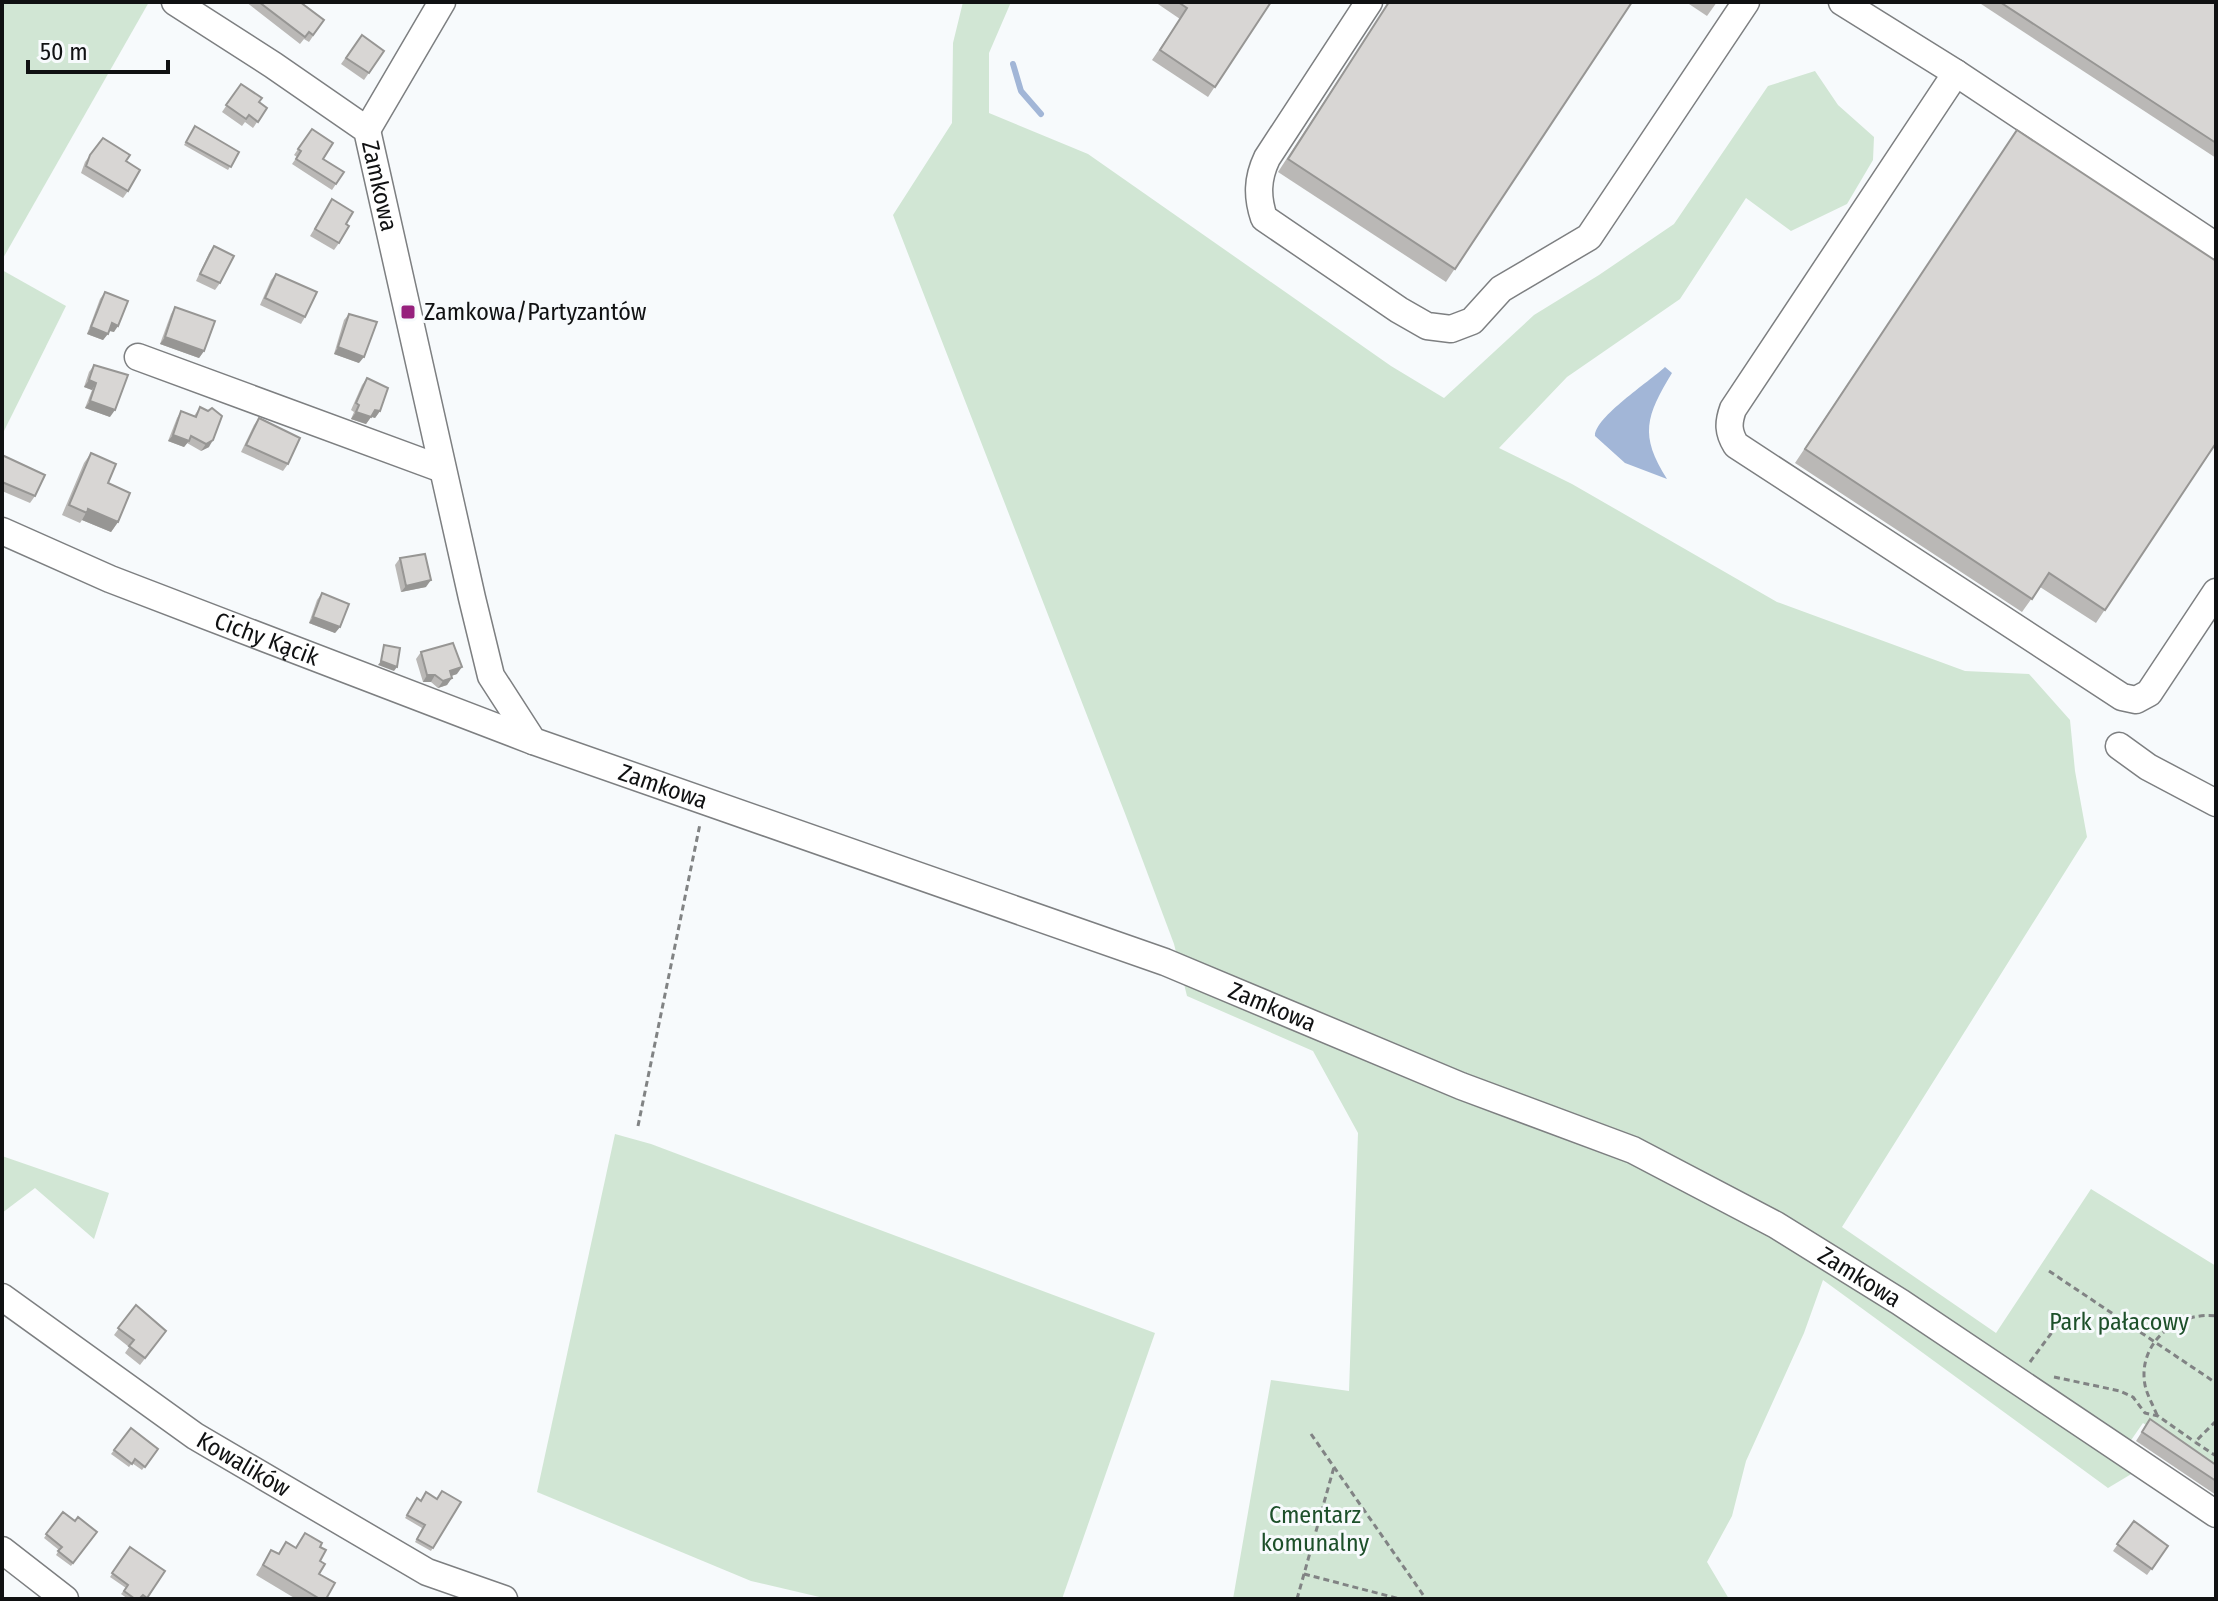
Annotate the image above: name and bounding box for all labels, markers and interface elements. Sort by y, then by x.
scale bar [28,24,168,74]
text: 50 m [40,38,88,66]
street label: Zamkowa [356,138,403,234]
place label: Zamkowa/Partyzantów [424,298,647,326]
marker: Zamkowa/Partyzantów [399,303,417,321]
street label: Cichy Kącik [211,606,323,672]
street label: Zamkowa [615,758,711,815]
street label: Zamkowa [1225,976,1320,1038]
street label: Zamkowa [1813,1241,1906,1313]
park label: Park pałacowy [2049,1308,2189,1336]
street label: Kowalików [192,1426,295,1503]
park label: Cmentarz komunalny [1261,1501,1369,1557]

